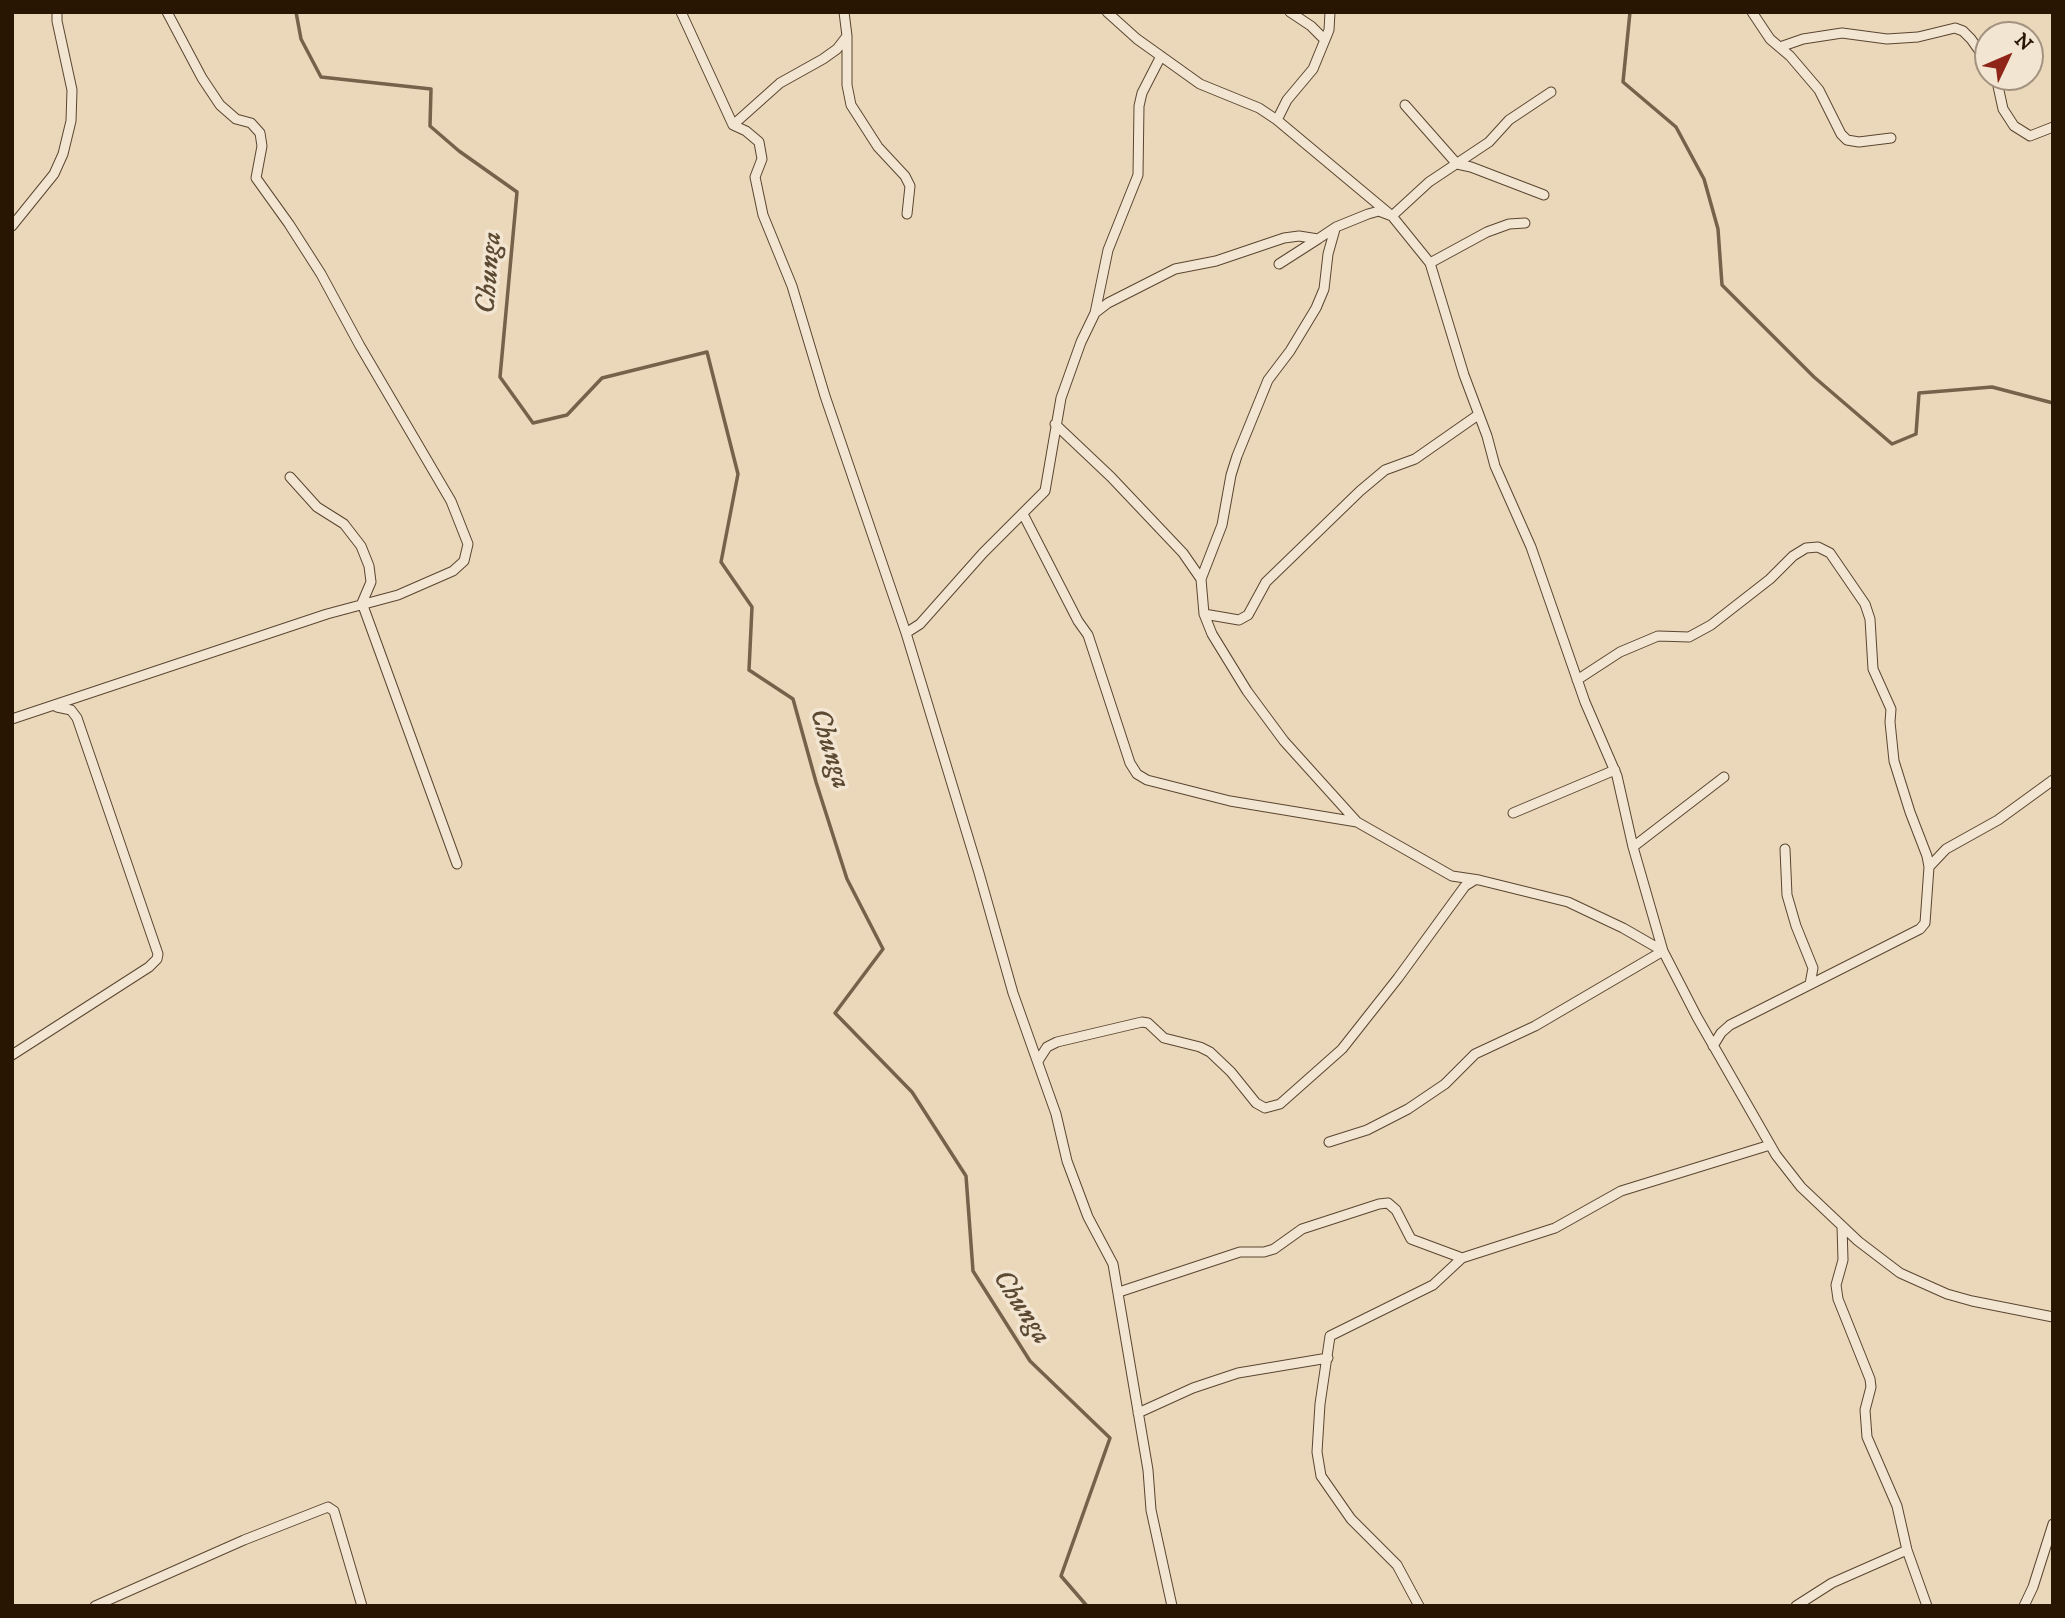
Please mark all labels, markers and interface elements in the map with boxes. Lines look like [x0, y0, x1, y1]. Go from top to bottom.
north arrow [1974, 21, 2044, 91]
text: N [2009, 29, 2037, 56]
water label: Chunga [471, 230, 511, 316]
water label: Chunga [800, 705, 856, 793]
water label: Chunga [983, 1264, 1057, 1352]

